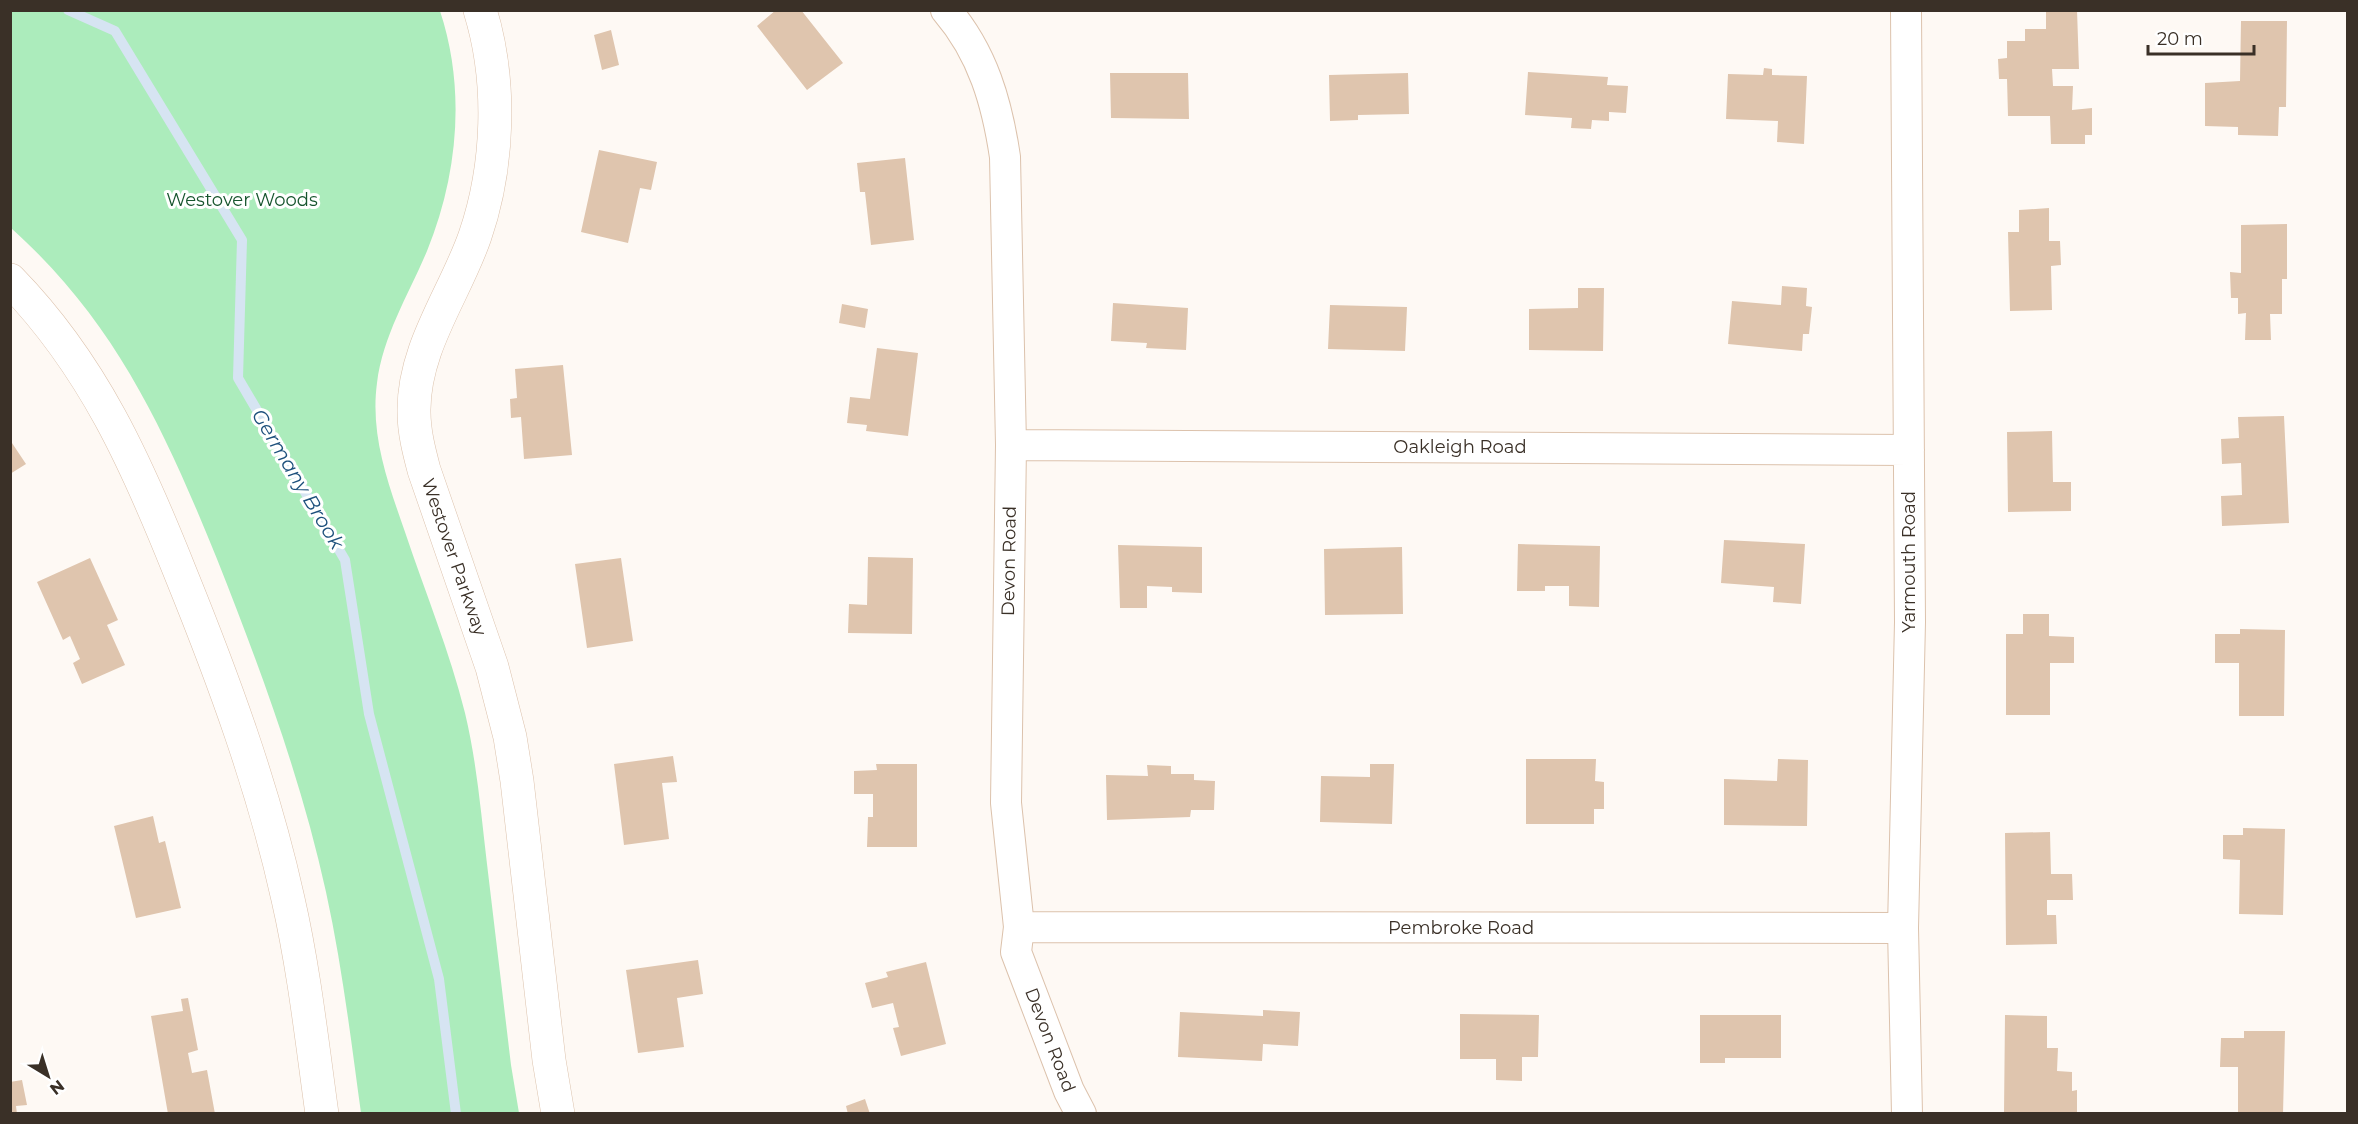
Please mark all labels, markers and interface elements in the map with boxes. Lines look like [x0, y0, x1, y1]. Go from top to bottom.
scale bar [2148, 18, 2254, 56]
text: 20 m [2157, 28, 2203, 50]
park label: Westover Woods [166, 189, 318, 211]
water label: Germany Brook [247, 405, 350, 554]
street label: Oakleigh Road [1393, 436, 1527, 458]
street label: Westover Parkway [417, 475, 491, 639]
street label: Yarmouth Road [1898, 491, 1920, 633]
street label: Devon Road [997, 506, 1021, 616]
street label: Pembroke Road [1388, 917, 1534, 939]
street label: Devon Road [1020, 985, 1080, 1095]
north arrow [18, 1046, 78, 1106]
text: N [46, 1076, 68, 1099]

